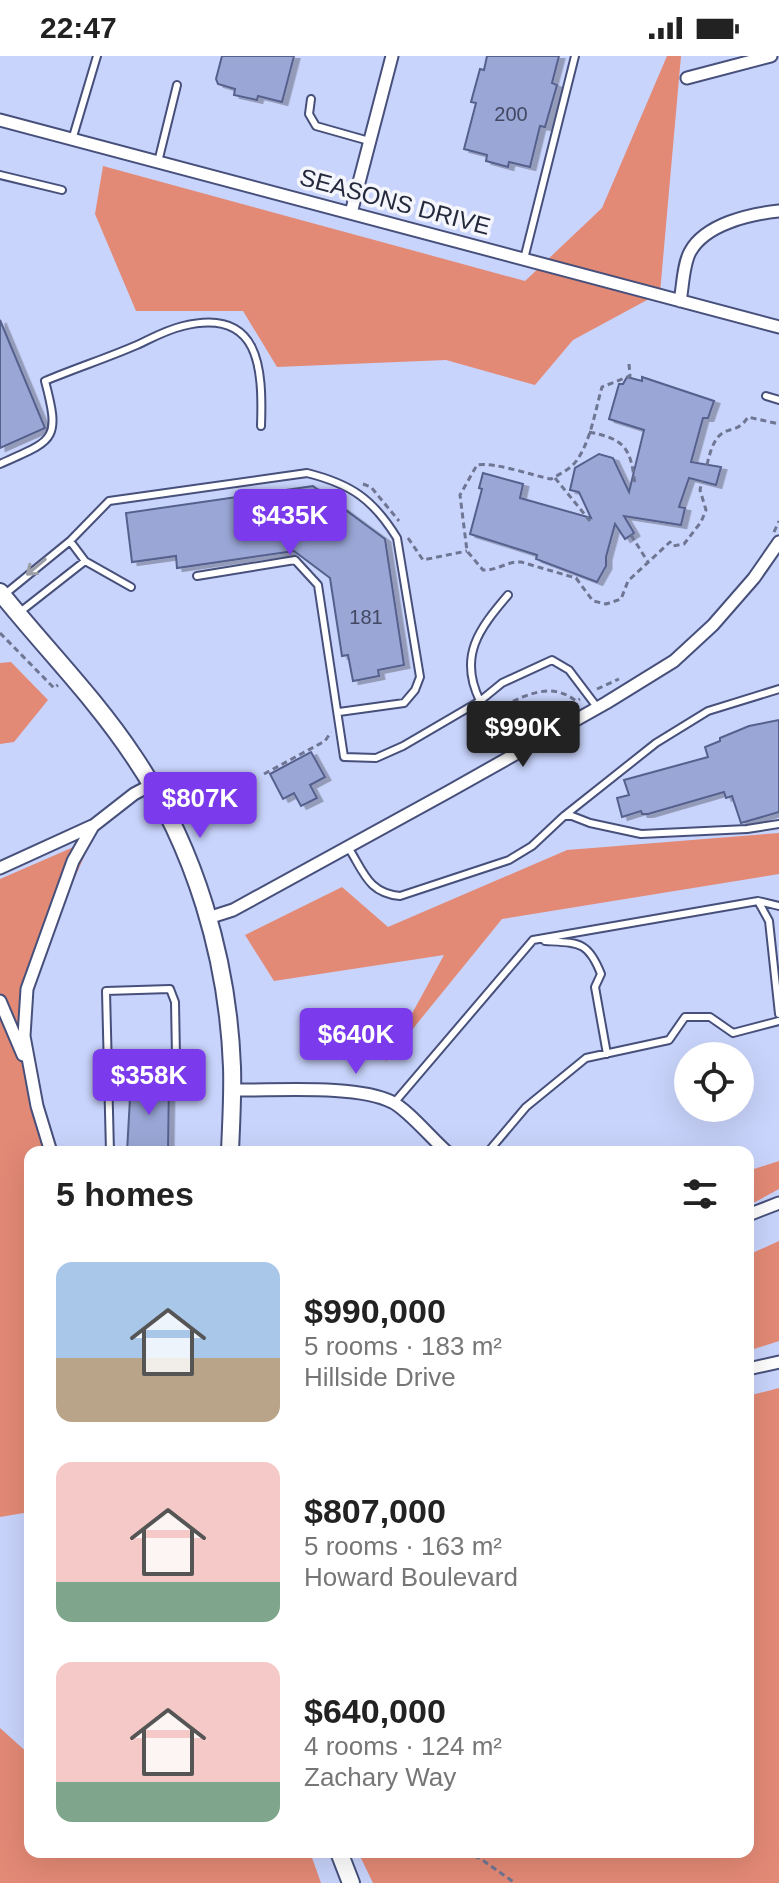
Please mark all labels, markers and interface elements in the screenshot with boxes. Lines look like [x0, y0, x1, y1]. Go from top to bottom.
text: 22:47 [40, 11, 117, 44]
house number: 200 [494, 103, 528, 125]
street label: SEASONS DRIVE [297, 163, 493, 240]
pin: $435K [234, 489, 346, 557]
text: $435K [252, 500, 328, 530]
one-way arrow [26, 558, 47, 576]
house number: 181 [349, 606, 383, 628]
pin: $990K [467, 701, 579, 769]
text: $990K [485, 712, 561, 742]
pin: $807K [144, 772, 256, 840]
text: $807K [162, 783, 238, 813]
pin: $640K [300, 1008, 412, 1076]
text: $640K [318, 1019, 394, 1049]
map controls [674, 1042, 754, 1122]
button: locate [674, 1042, 754, 1122]
pin: $358K [93, 1049, 205, 1117]
text: $358K [111, 1060, 187, 1090]
icon: filters [678, 1172, 722, 1216]
text: 5 homes [56, 1175, 194, 1213]
text: $990,000 [304, 1292, 446, 1330]
icon: home [120, 1294, 216, 1390]
text: 5 rooms · 183 m² [304, 1331, 502, 1361]
text: Hillside Drive [304, 1362, 456, 1392]
text: $807,000 [304, 1492, 446, 1530]
icon: home [120, 1494, 216, 1590]
text: 5 rooms · 163 m² [304, 1531, 502, 1561]
text: Howard Boulevard [304, 1562, 518, 1592]
text: $640,000 [304, 1692, 446, 1730]
icon: home [120, 1694, 216, 1790]
text: 4 rooms · 124 m² [304, 1731, 502, 1761]
text: Zachary Way [304, 1762, 456, 1792]

